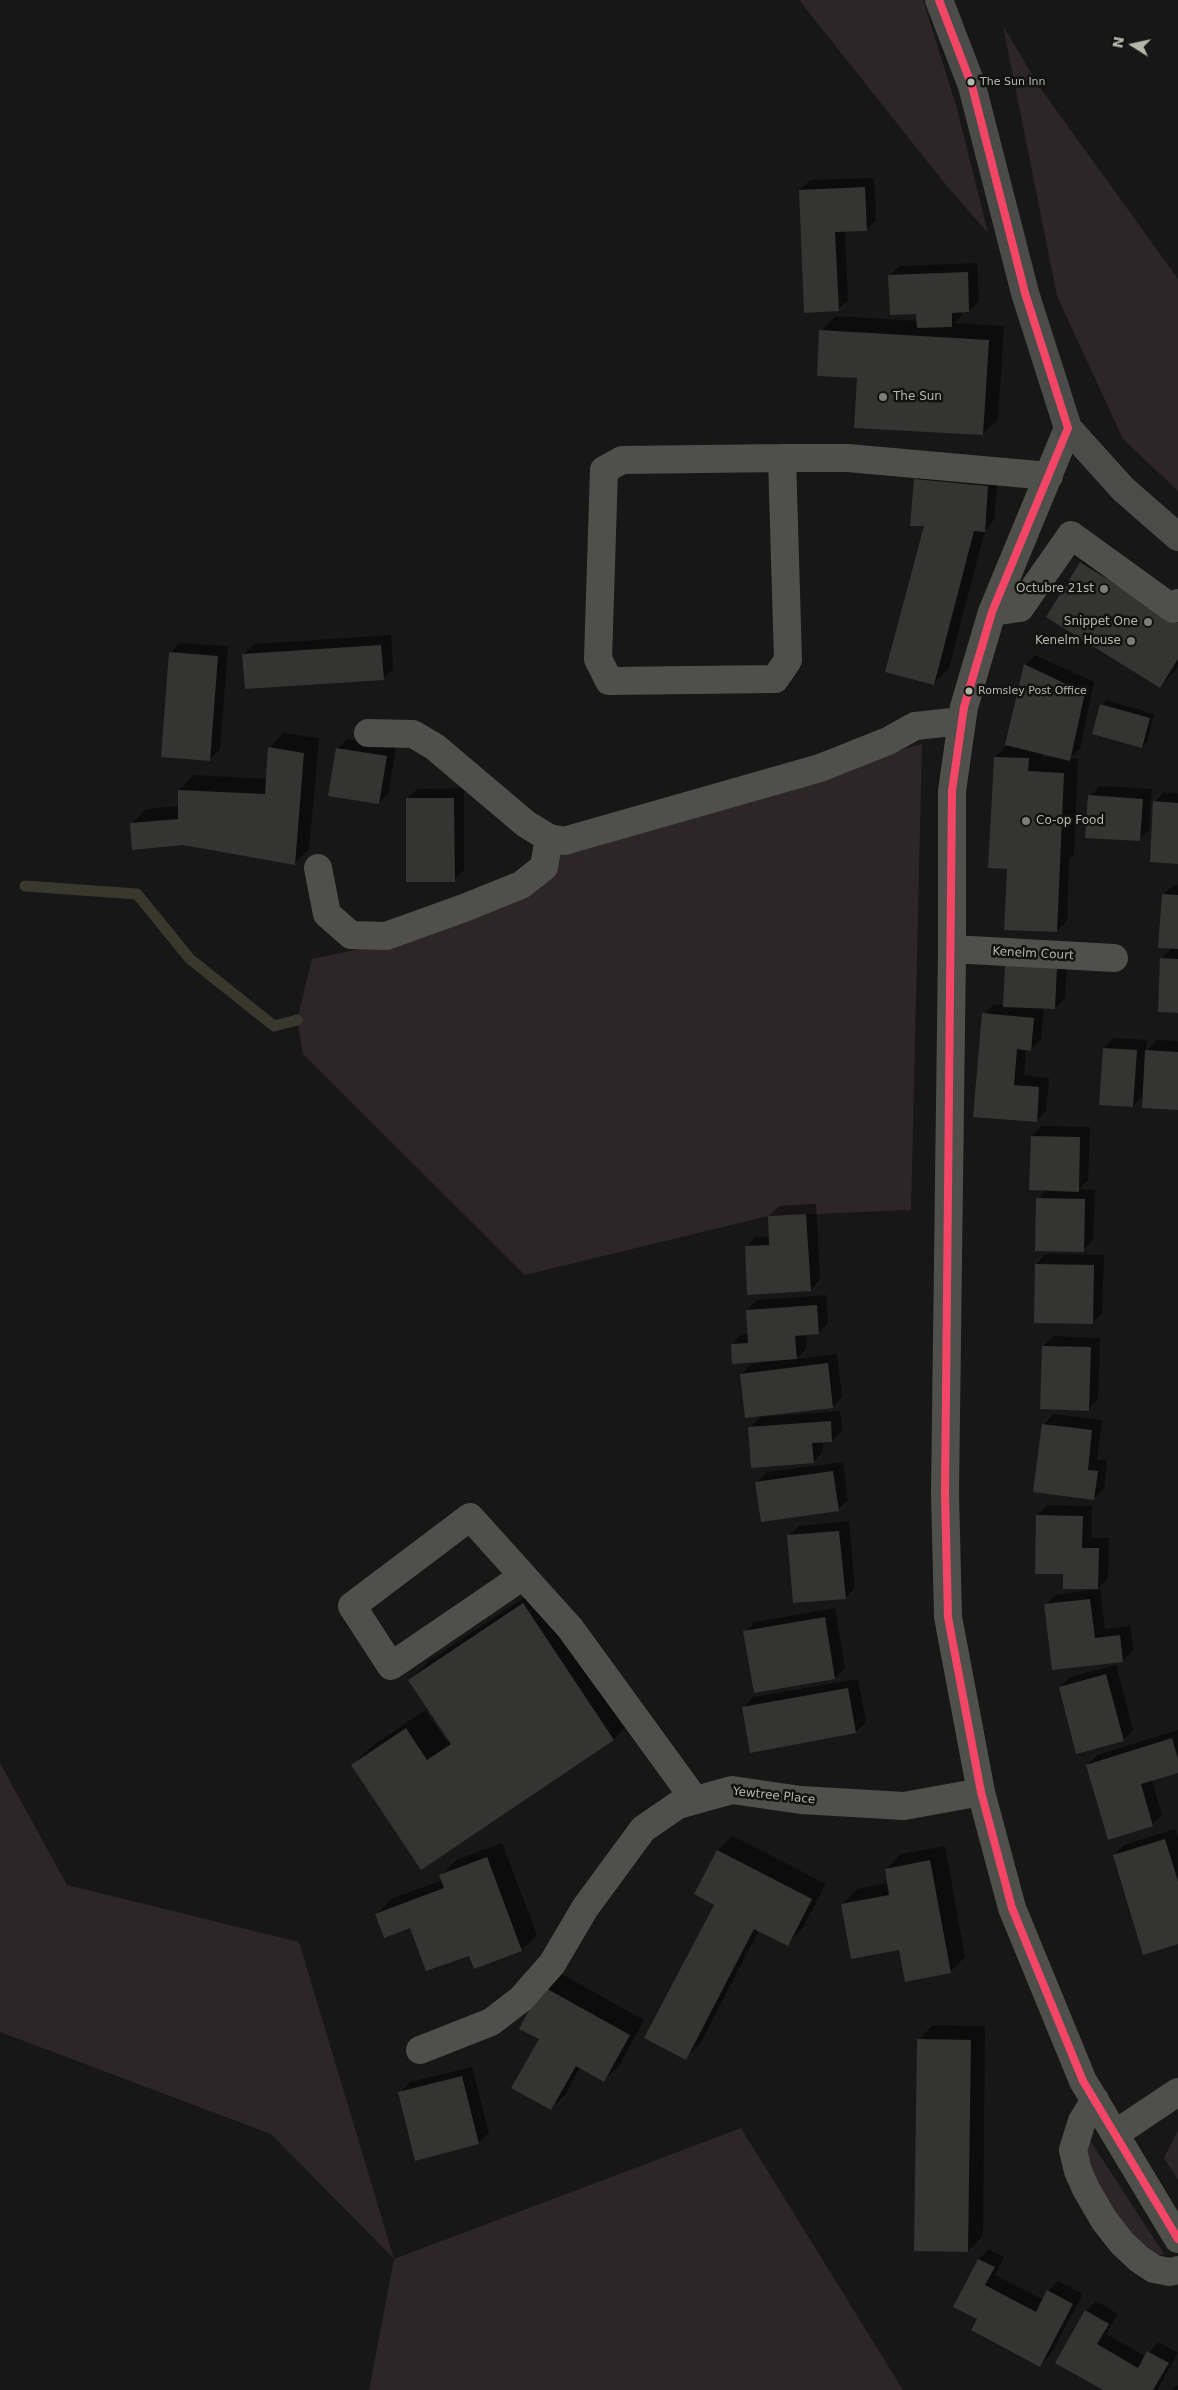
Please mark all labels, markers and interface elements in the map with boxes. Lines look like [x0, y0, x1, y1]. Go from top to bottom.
north arrow [1108, 20, 1158, 70]
text: N [1109, 35, 1127, 50]
place label: The Sun Inn [980, 75, 1046, 89]
marker: The Sun Inn [966, 77, 976, 87]
place label: The Sun [893, 390, 942, 404]
marker: The Sun [877, 391, 889, 403]
place label: Octubre 21st [1016, 582, 1094, 596]
marker: Octubre 21st [1098, 583, 1110, 595]
place label: Snippet One [1064, 615, 1138, 629]
marker: Snippet One [1142, 616, 1154, 628]
place label: Kenelm House [1035, 634, 1121, 648]
marker: Kenelm House [1125, 635, 1137, 647]
place label: Romsley Post Office [978, 684, 1087, 698]
marker: Romsley Post Office [964, 686, 974, 696]
place label: Co-op Food [1036, 814, 1104, 828]
marker: Co-op Food [1020, 815, 1032, 827]
street label: Kenelm Court [992, 945, 1074, 963]
street label: Yewtree Place [732, 1785, 816, 1807]

